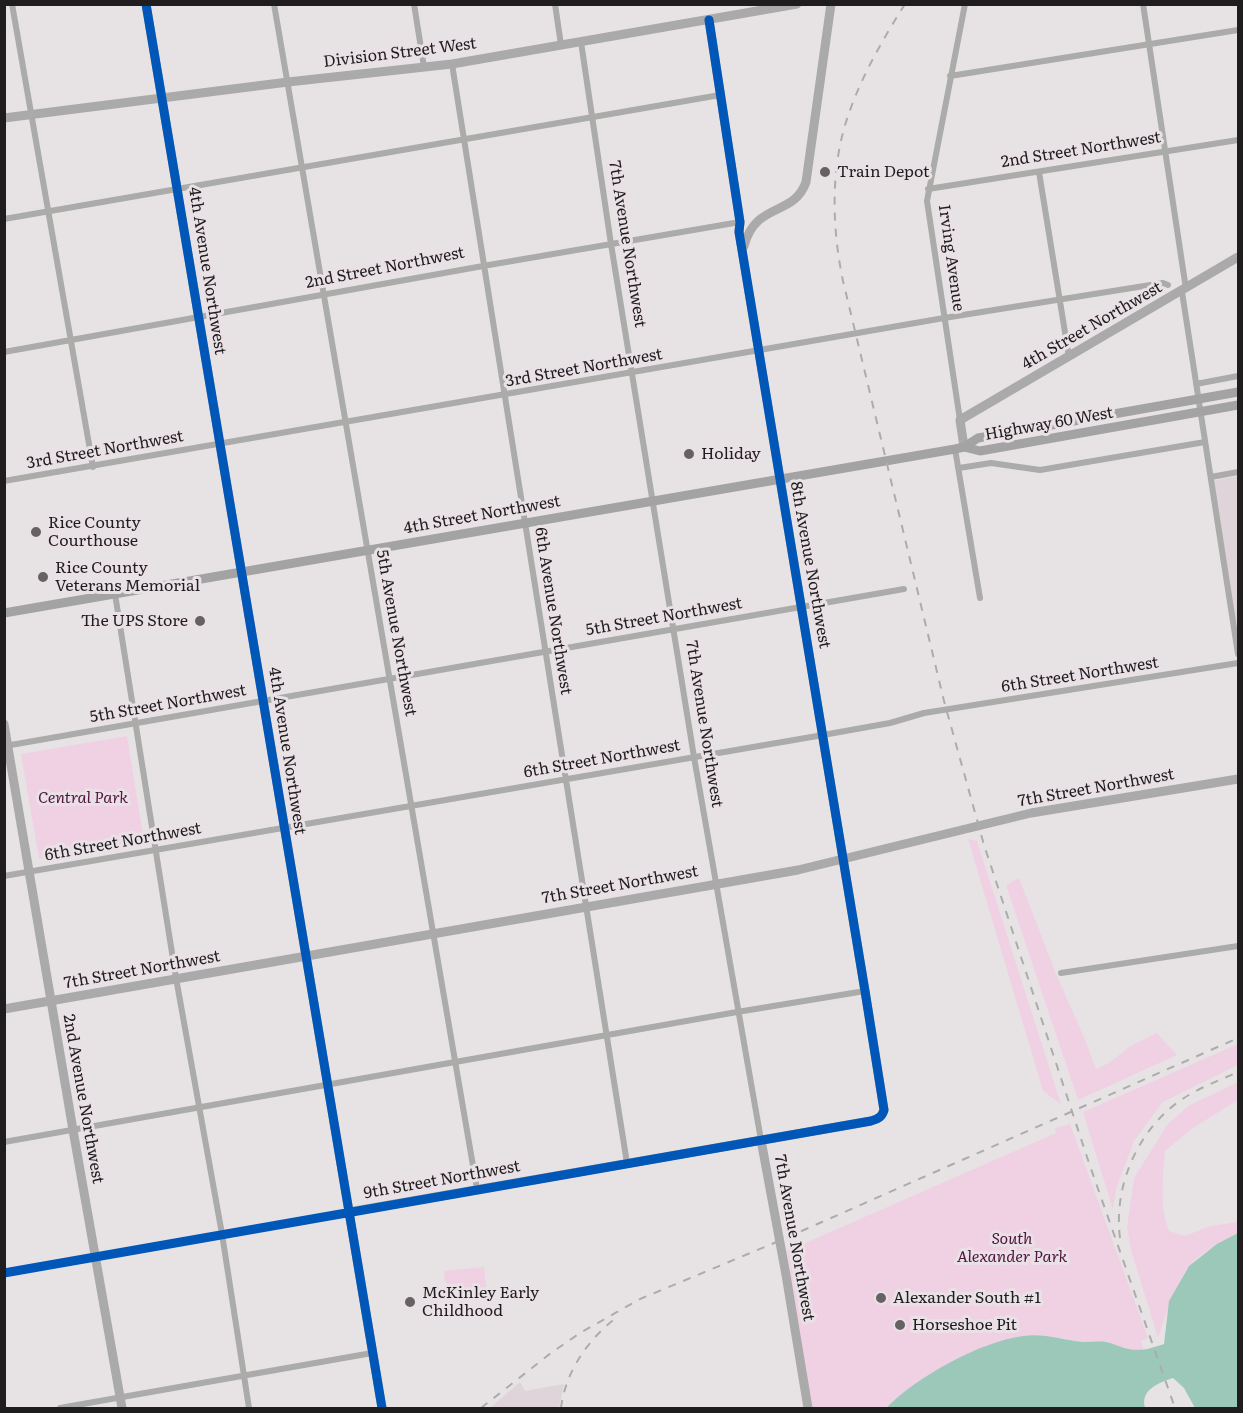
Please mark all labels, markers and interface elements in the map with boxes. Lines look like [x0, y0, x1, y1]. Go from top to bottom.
street label: Division Street West [322, 34, 478, 72]
street label: 2nd Street Northwest [1000, 128, 1162, 172]
street label: 7th Avenue Northwest [604, 159, 650, 329]
place label: Train Depot [837, 162, 930, 182]
marker: Train Depot [818, 165, 832, 179]
street label: 4th Avenue Northwest [184, 186, 230, 356]
street label: Irving Avenue [934, 203, 968, 313]
street label: 2nd Street Northwest [304, 243, 466, 293]
street label: 4th Street Northwest [1018, 278, 1166, 374]
street label: 3rd Street Northwest [504, 345, 664, 391]
street label: Highway 60 West [983, 403, 1115, 445]
street label: 3rd Street Northwest [25, 427, 185, 473]
place label: Holiday [701, 444, 761, 464]
marker: Holiday [682, 447, 696, 461]
street label: 8th Avenue Northwest [786, 480, 834, 650]
street label: 4th Street Northwest [402, 492, 562, 538]
place label: Rice County Courthouse [48, 513, 141, 551]
marker: Rice County Courthouse [29, 525, 43, 539]
street label: 6th Avenue Northwest [530, 526, 576, 696]
street label: 5th Avenue Northwest [372, 548, 420, 718]
place label: Rice County Veterans Memorial [55, 558, 200, 596]
marker: Rice County Veterans Memorial [36, 570, 50, 584]
street label: 5th Street Northwest [584, 594, 744, 640]
place label: The UPS Store [81, 611, 188, 631]
marker: The UPS Store [193, 614, 207, 628]
street label: 7th Avenue Northwest [681, 639, 727, 809]
street label: 6th Street Northwest [1000, 653, 1160, 697]
street label: 4th Avenue Northwest [264, 666, 310, 836]
street label: 5th Street Northwest [88, 681, 248, 727]
street label: 6th Street Northwest [522, 736, 682, 782]
street label: 7th Street Northwest [1016, 765, 1176, 811]
park label: Central Park [38, 788, 128, 808]
street label: 6th Street Northwest [43, 819, 203, 865]
street label: 7th Street Northwest [540, 862, 700, 908]
street label: 7th Street Northwest [62, 947, 222, 993]
street label: 2nd Avenue Northwest [59, 1013, 107, 1185]
street label: 7th Avenue Northwest [770, 1153, 818, 1323]
street label: 9th Street Northwest [362, 1157, 522, 1203]
park label: South Alexander Park [957, 1229, 1067, 1267]
place label: McKinley Early Childhood [422, 1283, 539, 1321]
place label: Alexander South #1 [893, 1288, 1041, 1308]
marker: Alexander South #1 [874, 1291, 888, 1305]
marker: McKinley Early Childhood [403, 1295, 417, 1309]
place label: Horseshoe Pit [912, 1315, 1017, 1335]
marker: Horseshoe Pit [893, 1318, 907, 1332]

